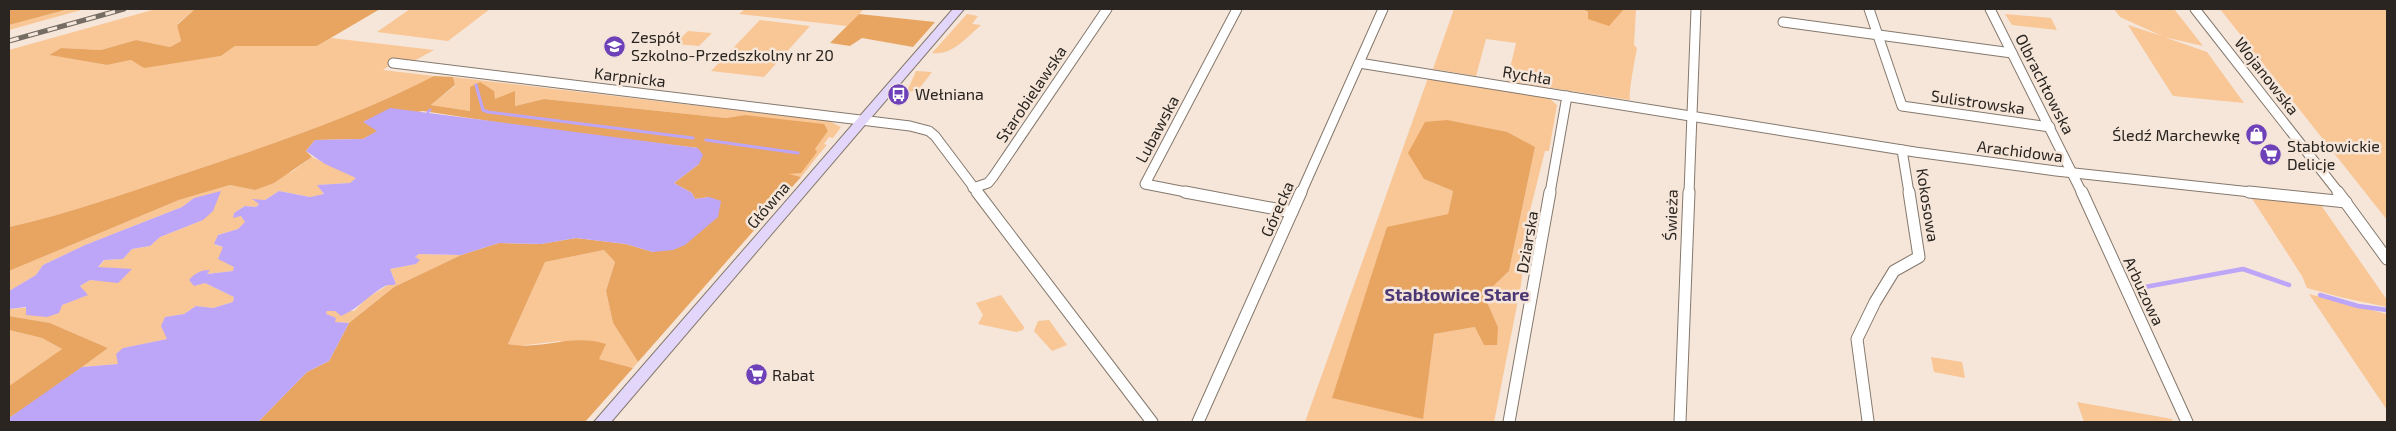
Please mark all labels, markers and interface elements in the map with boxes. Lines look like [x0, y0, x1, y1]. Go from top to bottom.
place label: Zespół Szkolno-Przedszkolny nr 20 [631, 27, 834, 64]
street label: Olbrachtowska [2012, 30, 2079, 137]
street label: Wojanowska [2230, 33, 2304, 119]
school or university icon: Zespół Szkolno-Przedszkolny nr 20 [603, 34, 627, 58]
street label: Starobielawska [991, 42, 1070, 146]
street label: Rychła [1501, 61, 1553, 88]
street label: Karpnicka [593, 63, 667, 90]
bus stop icon: Wełniana [887, 82, 911, 106]
place label: Wełniana [915, 84, 984, 103]
street label: Sulistrowska [1930, 86, 2026, 117]
street label: Lubawska [1131, 92, 1182, 166]
shop icon: Śledź Marchewkę [2244, 123, 2268, 147]
place label: Śledź Marchewkę [2112, 125, 2240, 144]
street label: Arachidowa [1976, 136, 2064, 165]
place label: Stabłowickie Delicje [2287, 136, 2380, 174]
supermarket icon: Stabłowickie Delicje [2259, 143, 2283, 167]
street label: Kokosowa [1913, 167, 1944, 243]
street label: Główna [742, 177, 793, 232]
street label: Górecka [1256, 178, 1297, 239]
street label: Świeża [1660, 189, 1681, 241]
street label: Dziarska [1512, 209, 1541, 275]
street label: Arbuzowa [2120, 253, 2169, 328]
district label: Stabłowice Stare [1385, 283, 1530, 305]
supermarket icon: Rabat [744, 363, 768, 387]
place label: Rabat [772, 365, 815, 384]

